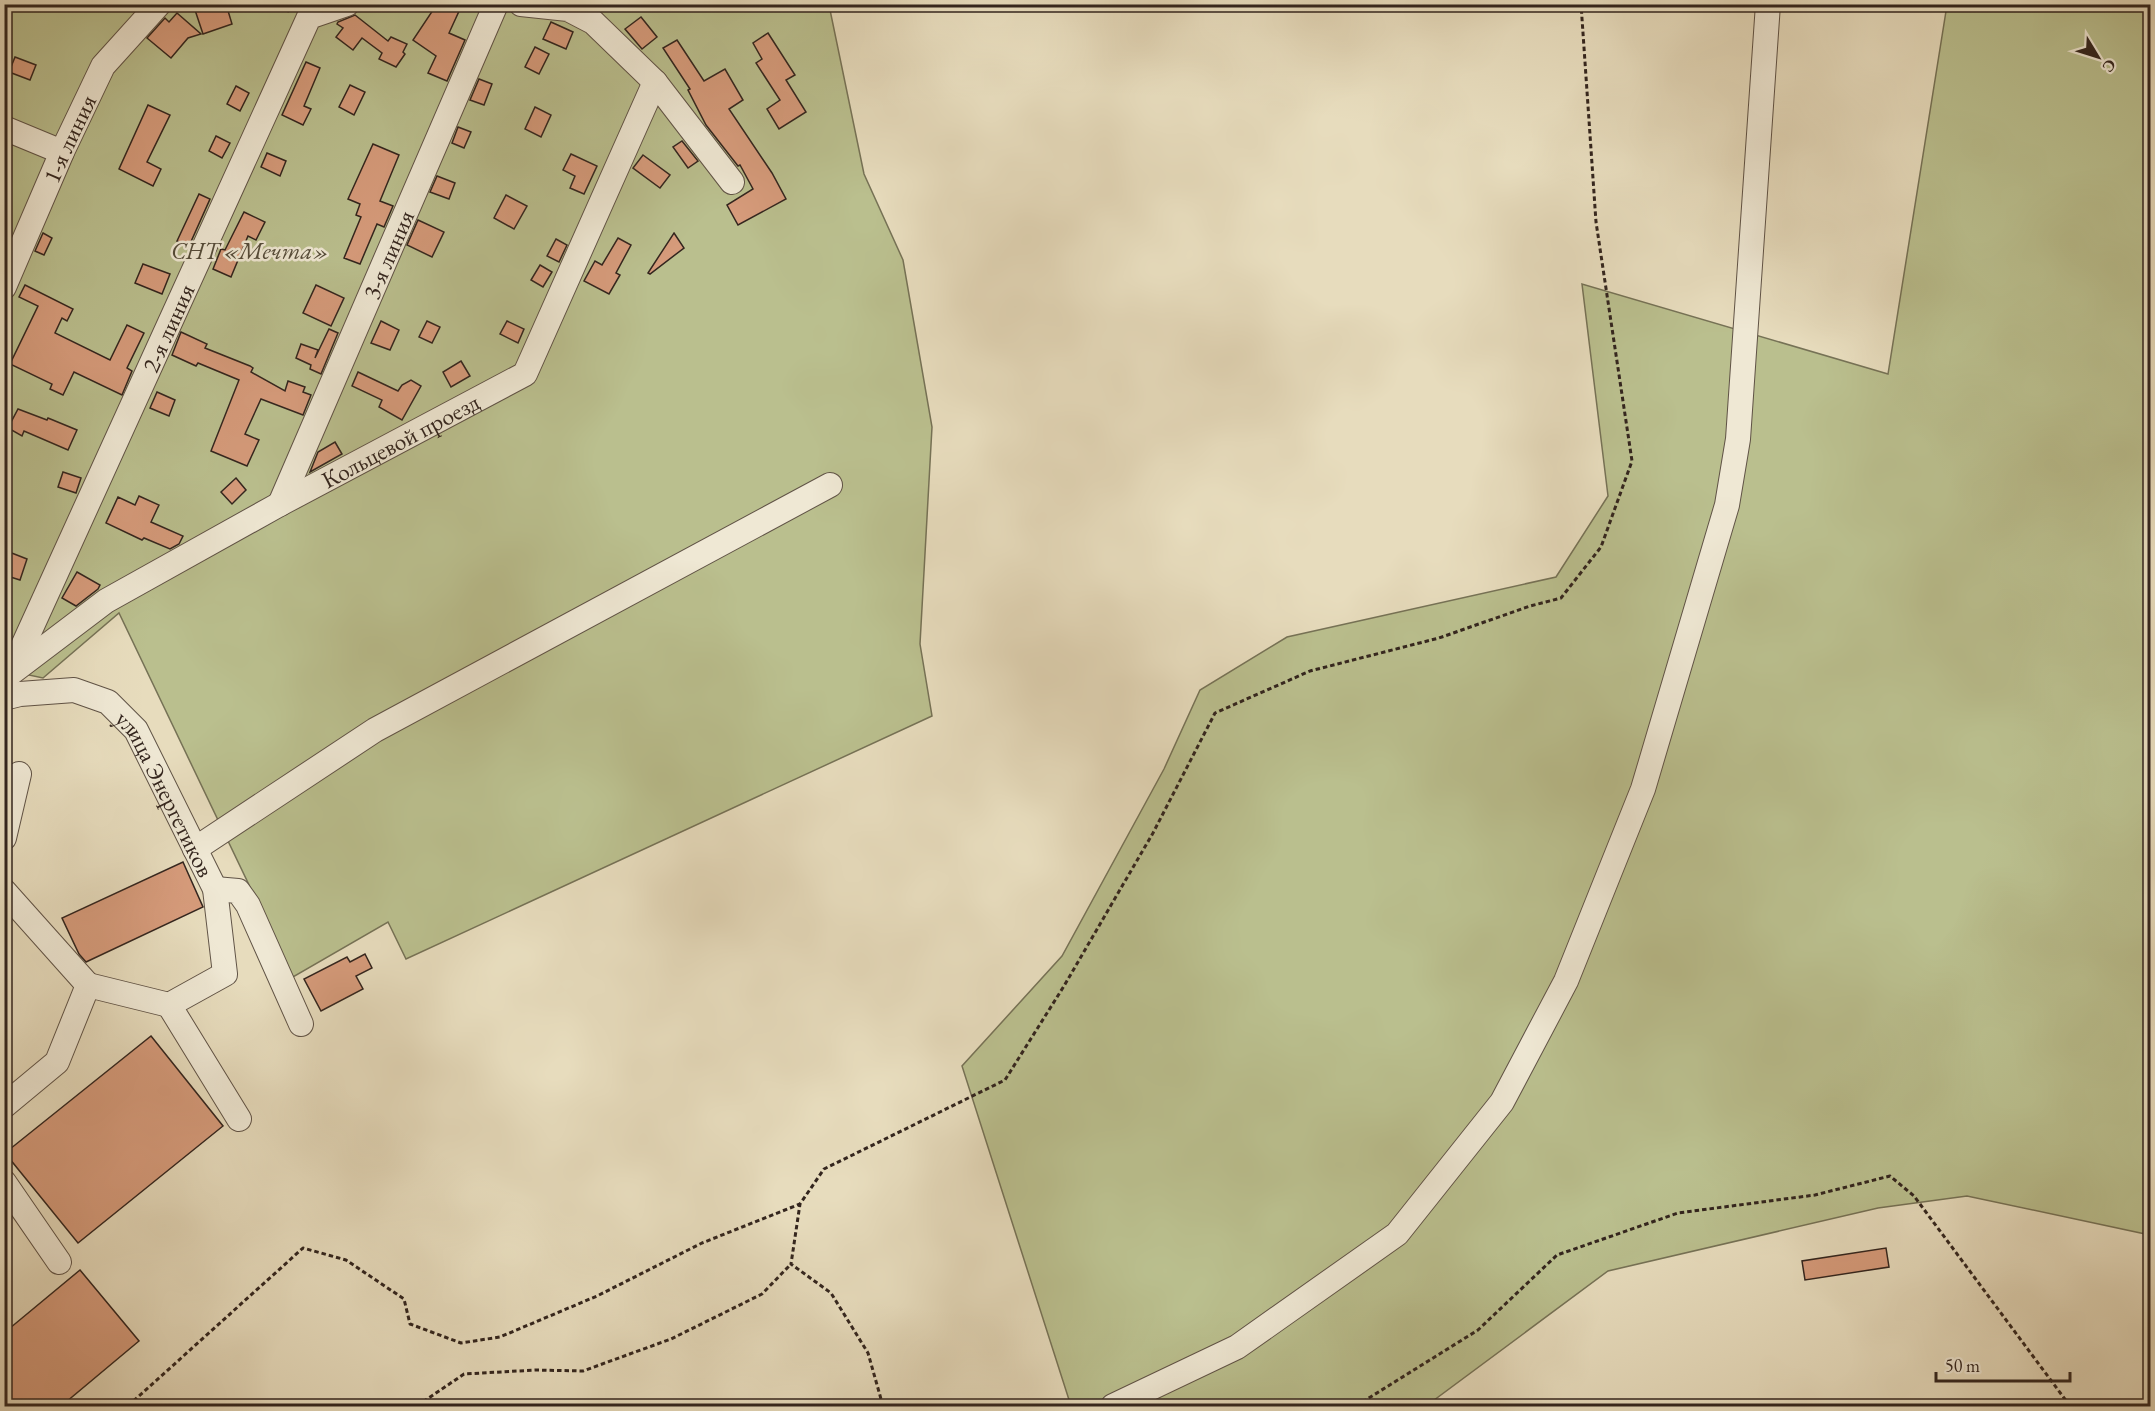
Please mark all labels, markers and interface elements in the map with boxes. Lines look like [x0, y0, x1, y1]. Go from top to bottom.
north arrow [2068, 27, 2128, 87]
text: С [2098, 55, 2121, 77]
street label: 1-я линия [35, 89, 103, 187]
street label: 3-я линия [355, 205, 421, 304]
park label: СНТ «Мечта» [171, 235, 329, 266]
street label: 2-я линия [134, 278, 201, 377]
street label: Кольцевой проезд [316, 386, 484, 495]
street label: улица Энергетиков [109, 703, 222, 882]
scale bar [1936, 1345, 2070, 1383]
text: 50 m [1945, 1354, 1980, 1377]

